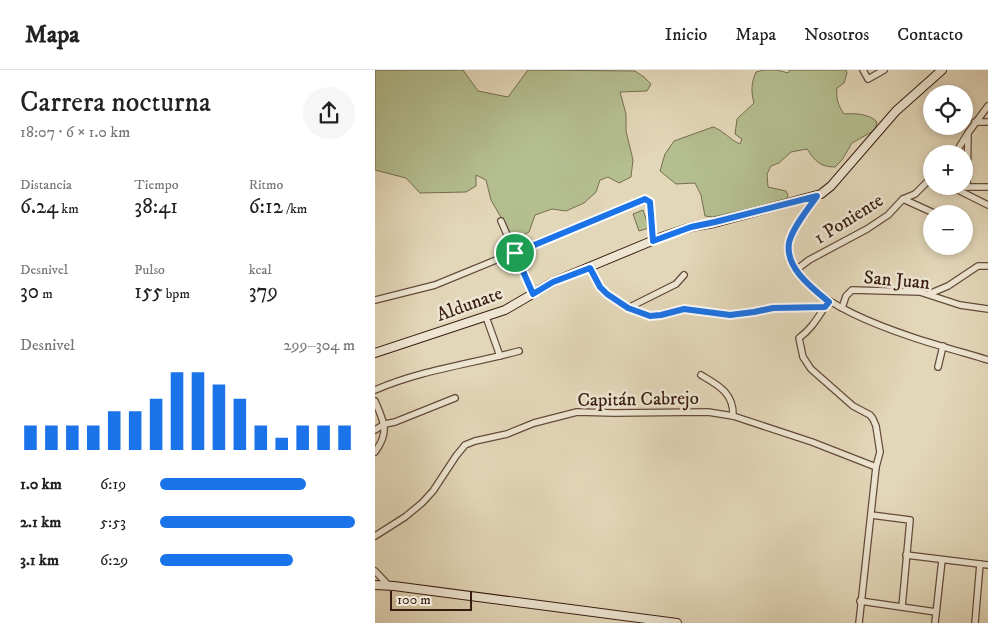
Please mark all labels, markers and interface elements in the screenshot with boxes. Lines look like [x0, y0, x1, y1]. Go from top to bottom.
text: Mapa [25, 20, 79, 50]
text: Inicio [665, 24, 707, 46]
text: Mapa [735, 24, 776, 46]
text: Nosotros [804, 24, 869, 46]
text: Contacto [897, 24, 963, 46]
text: Carrera nocturna [20, 85, 211, 120]
map controls [923, 85, 973, 255]
button: locate [923, 85, 973, 135]
button: share [303, 87, 355, 139]
text: 18:07 · 6 × 1.0 km [20, 122, 130, 142]
button: + [923, 145, 973, 195]
text: Distancia [20, 176, 72, 194]
text: Tiempo [134, 176, 179, 194]
text: Ritmo [249, 176, 283, 194]
street label: 1 Poniente [810, 189, 888, 250]
text: 6.24 [20, 194, 58, 220]
text: 38:41 [134, 194, 178, 220]
text: 6:12 [249, 194, 283, 220]
text: km [58, 200, 79, 218]
text: /km [283, 200, 307, 218]
button: − [923, 205, 973, 255]
pin [494, 232, 536, 274]
icon: arrive [501, 239, 529, 267]
text: Desnivel [20, 261, 68, 279]
text: Pulso [134, 261, 165, 279]
text: kcal [249, 261, 272, 279]
street label: San Juan [863, 266, 931, 295]
text: 30 [20, 279, 39, 305]
text: 155 [134, 279, 163, 305]
text: 379 [249, 279, 278, 305]
street label: Aldunate [433, 282, 506, 327]
text: m [39, 285, 53, 303]
text: bpm [163, 285, 190, 303]
text: Desnivel [20, 335, 75, 355]
text: 299–304 m [284, 335, 355, 355]
street label: Capitán Cabrejo [577, 387, 699, 412]
text: 1.0 km [20, 474, 62, 494]
text: 6:19 [100, 474, 126, 494]
text: 2.1 km [20, 512, 61, 532]
text: 5:53 [100, 512, 126, 532]
text: 3.1 km [20, 550, 59, 570]
text: 6:29 [100, 550, 128, 570]
scale bar [390, 588, 473, 611]
text: 100 m [397, 591, 431, 609]

